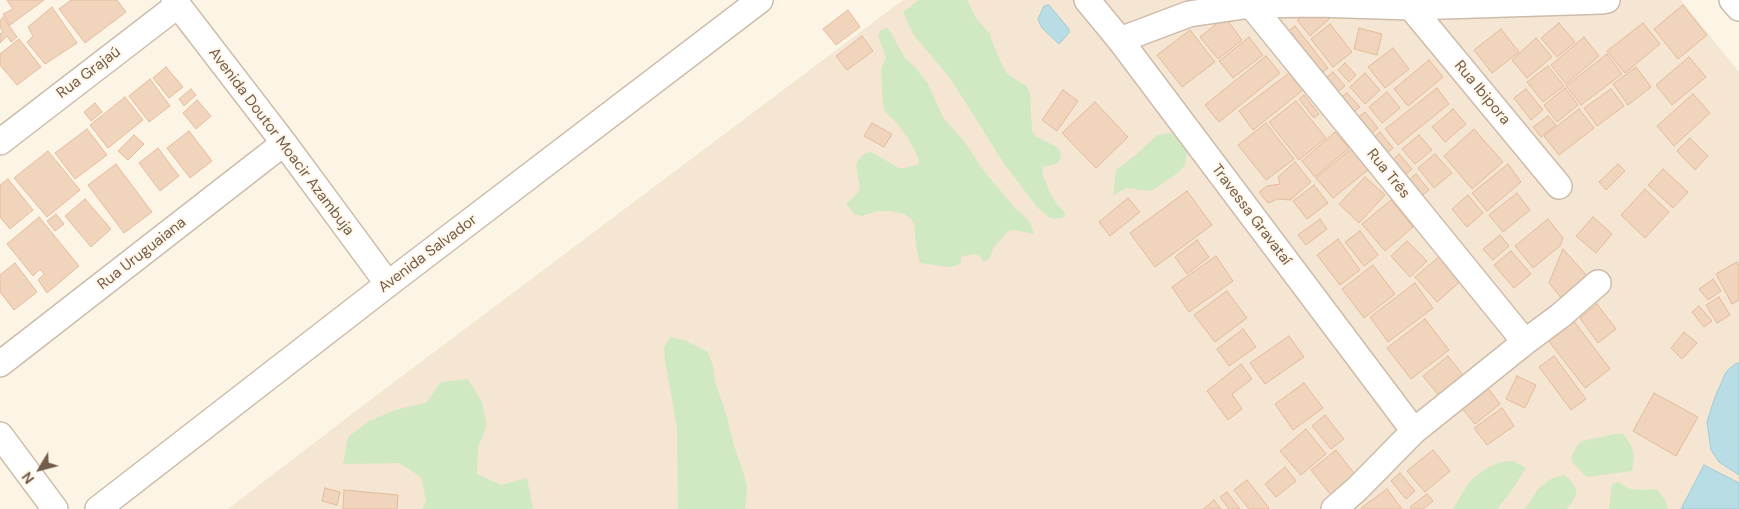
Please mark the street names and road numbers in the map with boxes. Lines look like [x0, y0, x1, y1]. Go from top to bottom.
street label: Rua Grajaú [54, 43, 124, 103]
street label: Avenida Doutor Moacir Azambuja [204, 45, 358, 239]
street label: Rua Ibipora [1450, 57, 1514, 129]
street label: Rua Três [1363, 146, 1413, 202]
street label: Travessa Gravataí [1207, 161, 1295, 269]
street label: Avenida Salvador [375, 211, 481, 297]
street label: Rua Uruguaiana [94, 214, 190, 294]

